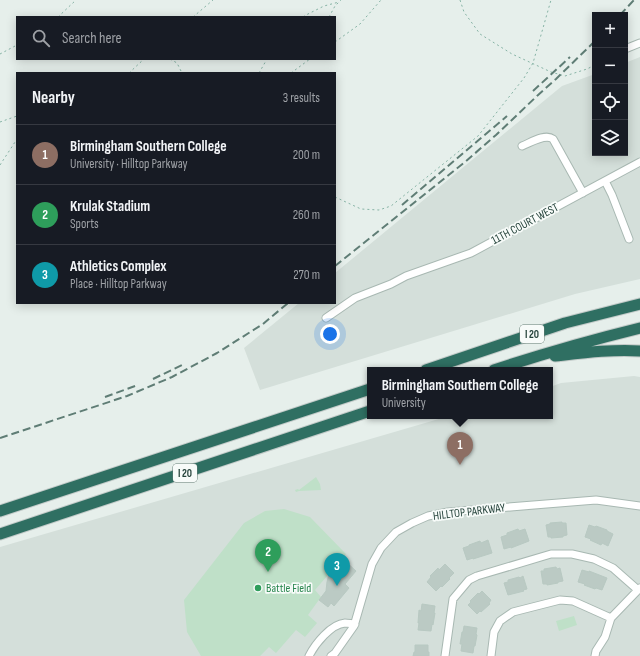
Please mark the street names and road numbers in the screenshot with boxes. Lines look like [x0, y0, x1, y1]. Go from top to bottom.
street label: 11TH COURT WEST [489, 200, 561, 248]
road number: I 20 [520, 325, 544, 343]
road number: I 20 [173, 464, 197, 482]
street label: HILLTOP PARKWAY [432, 500, 506, 524]

